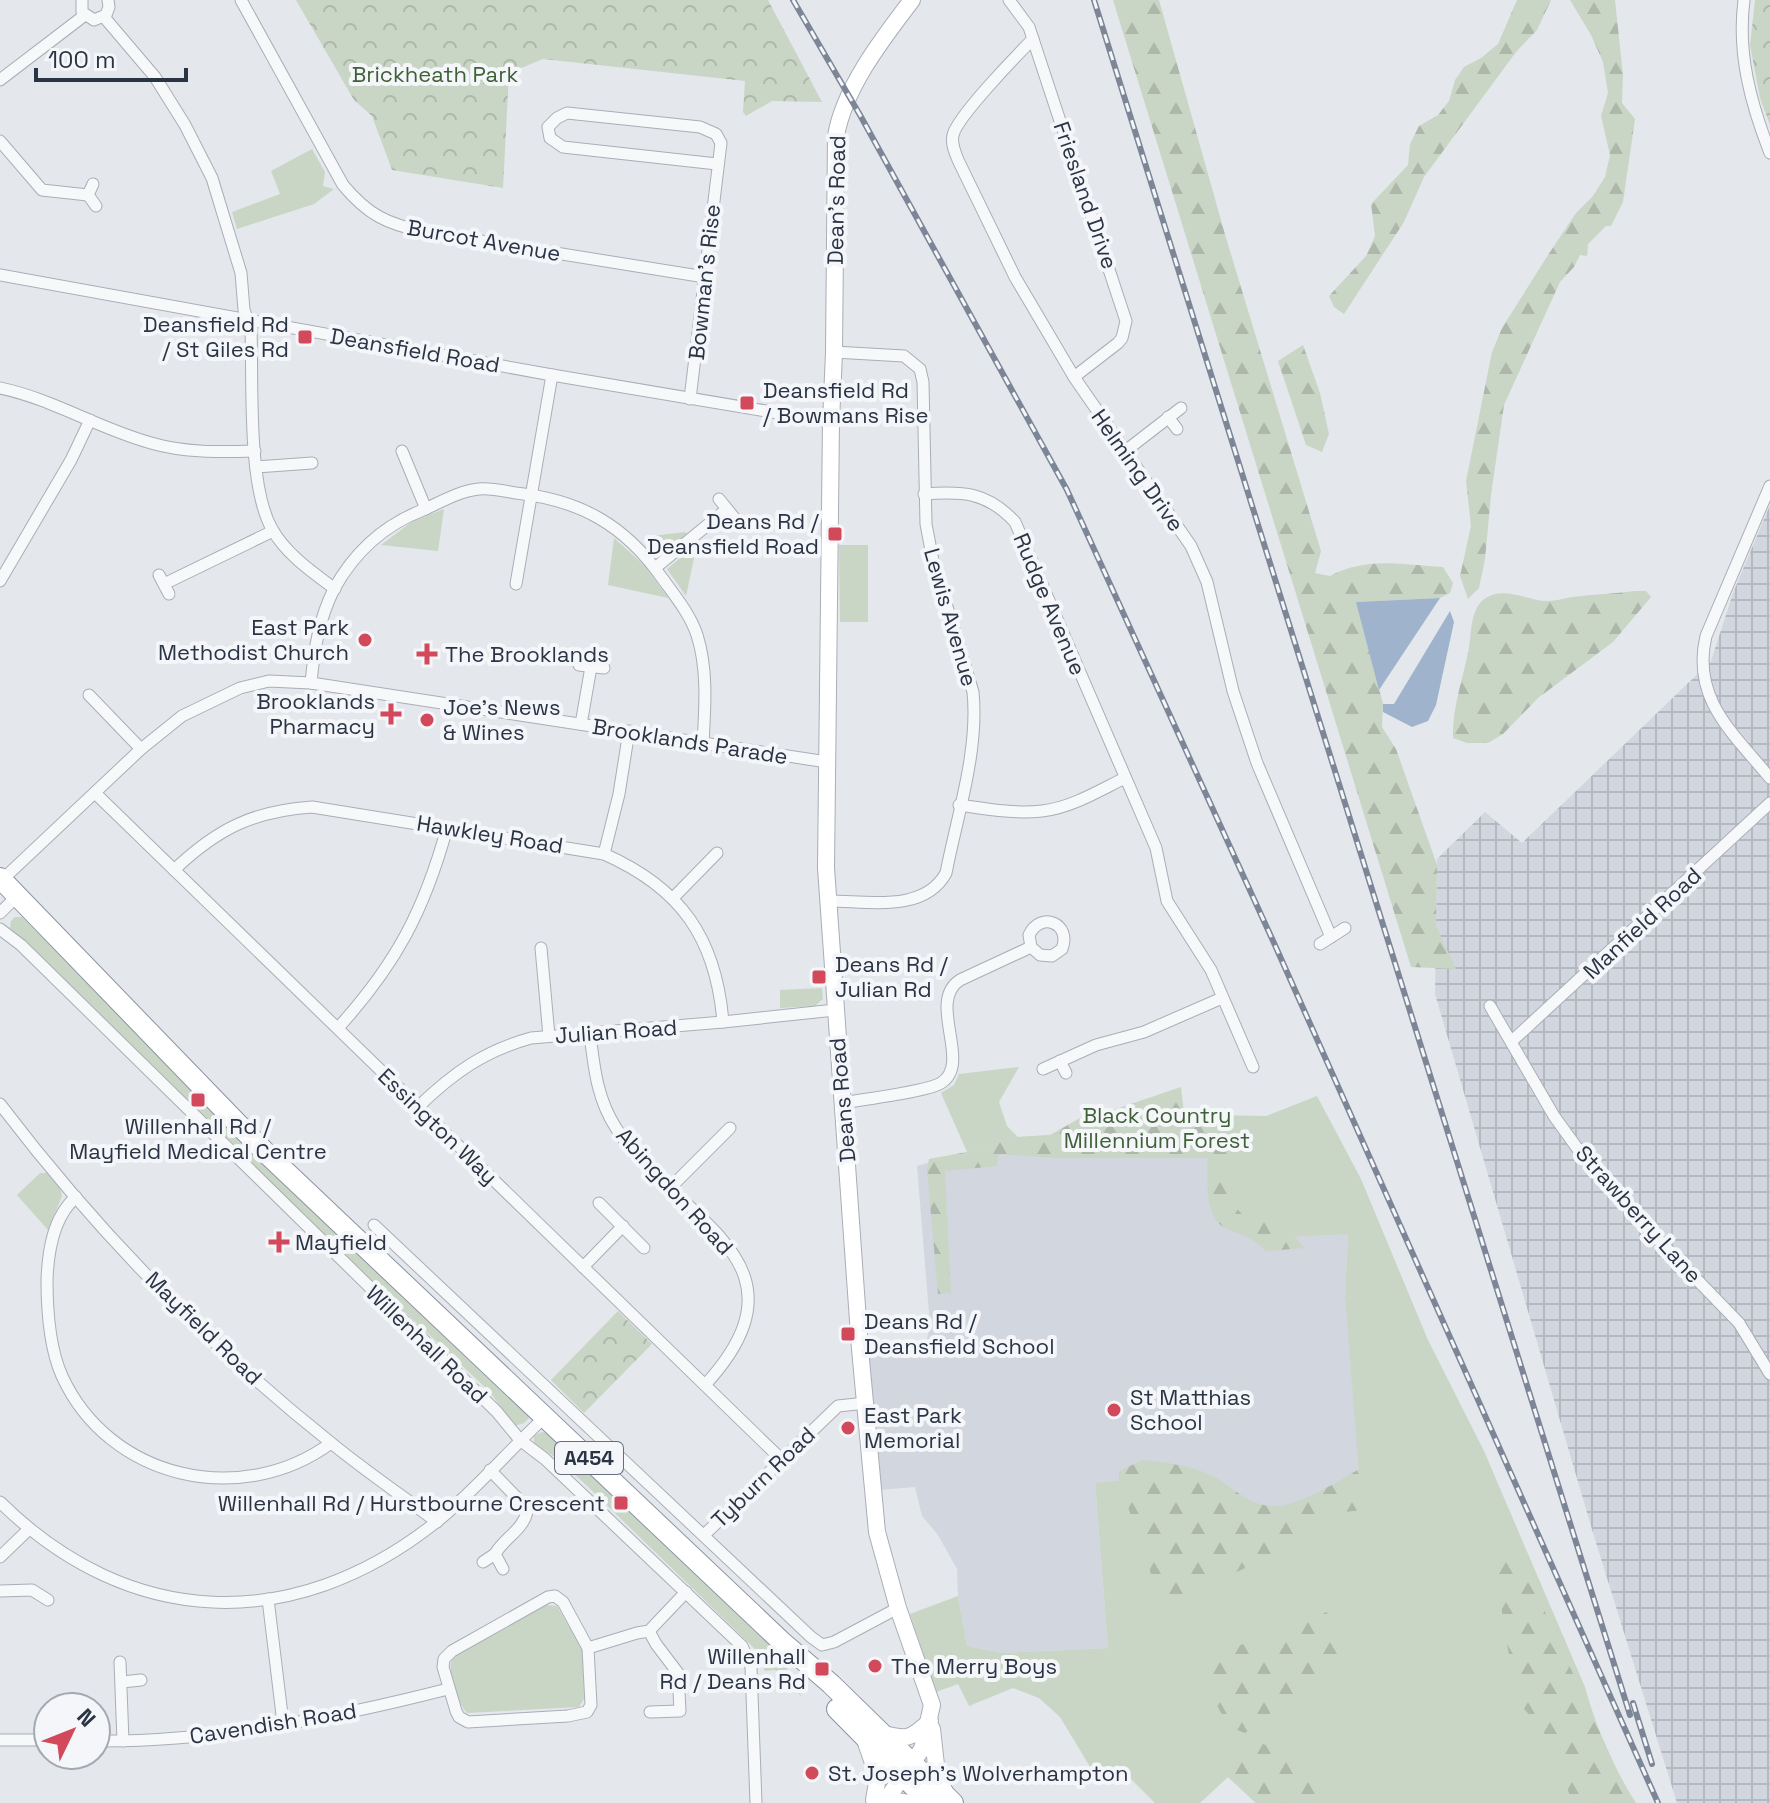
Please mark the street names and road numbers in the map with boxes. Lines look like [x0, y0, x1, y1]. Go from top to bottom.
street label: Friesland Drive [1048, 118, 1124, 272]
street label: Dean's Road [821, 135, 851, 265]
street label: Bowman's Rise [682, 203, 726, 361]
street label: Burcot Avenue [405, 213, 563, 267]
street label: Deansfield Road [328, 321, 502, 379]
street label: Helming Drive [1085, 403, 1191, 537]
street label: Rudge Avenue [1007, 529, 1093, 679]
street label: Lewis Avenue [918, 545, 984, 689]
street label: Brooklands Parade [590, 712, 790, 770]
street label: Hawkley Road [415, 809, 565, 859]
street label: Manfield Road [1577, 861, 1707, 985]
street label: Julian Road [554, 1013, 678, 1049]
street label: Deans Road [823, 1037, 861, 1163]
street label: Essington Way [372, 1062, 504, 1190]
street label: Abingdon Road [610, 1121, 740, 1261]
street label: Strawberry Lane [1570, 1139, 1708, 1289]
street label: Mayfield Road [140, 1265, 268, 1391]
street label: Willenhall Road [360, 1279, 494, 1409]
street label: Tyburn Road [705, 1420, 821, 1534]
road number: A454 [555, 1442, 623, 1474]
street label: Cavendish Road [188, 1696, 358, 1750]

